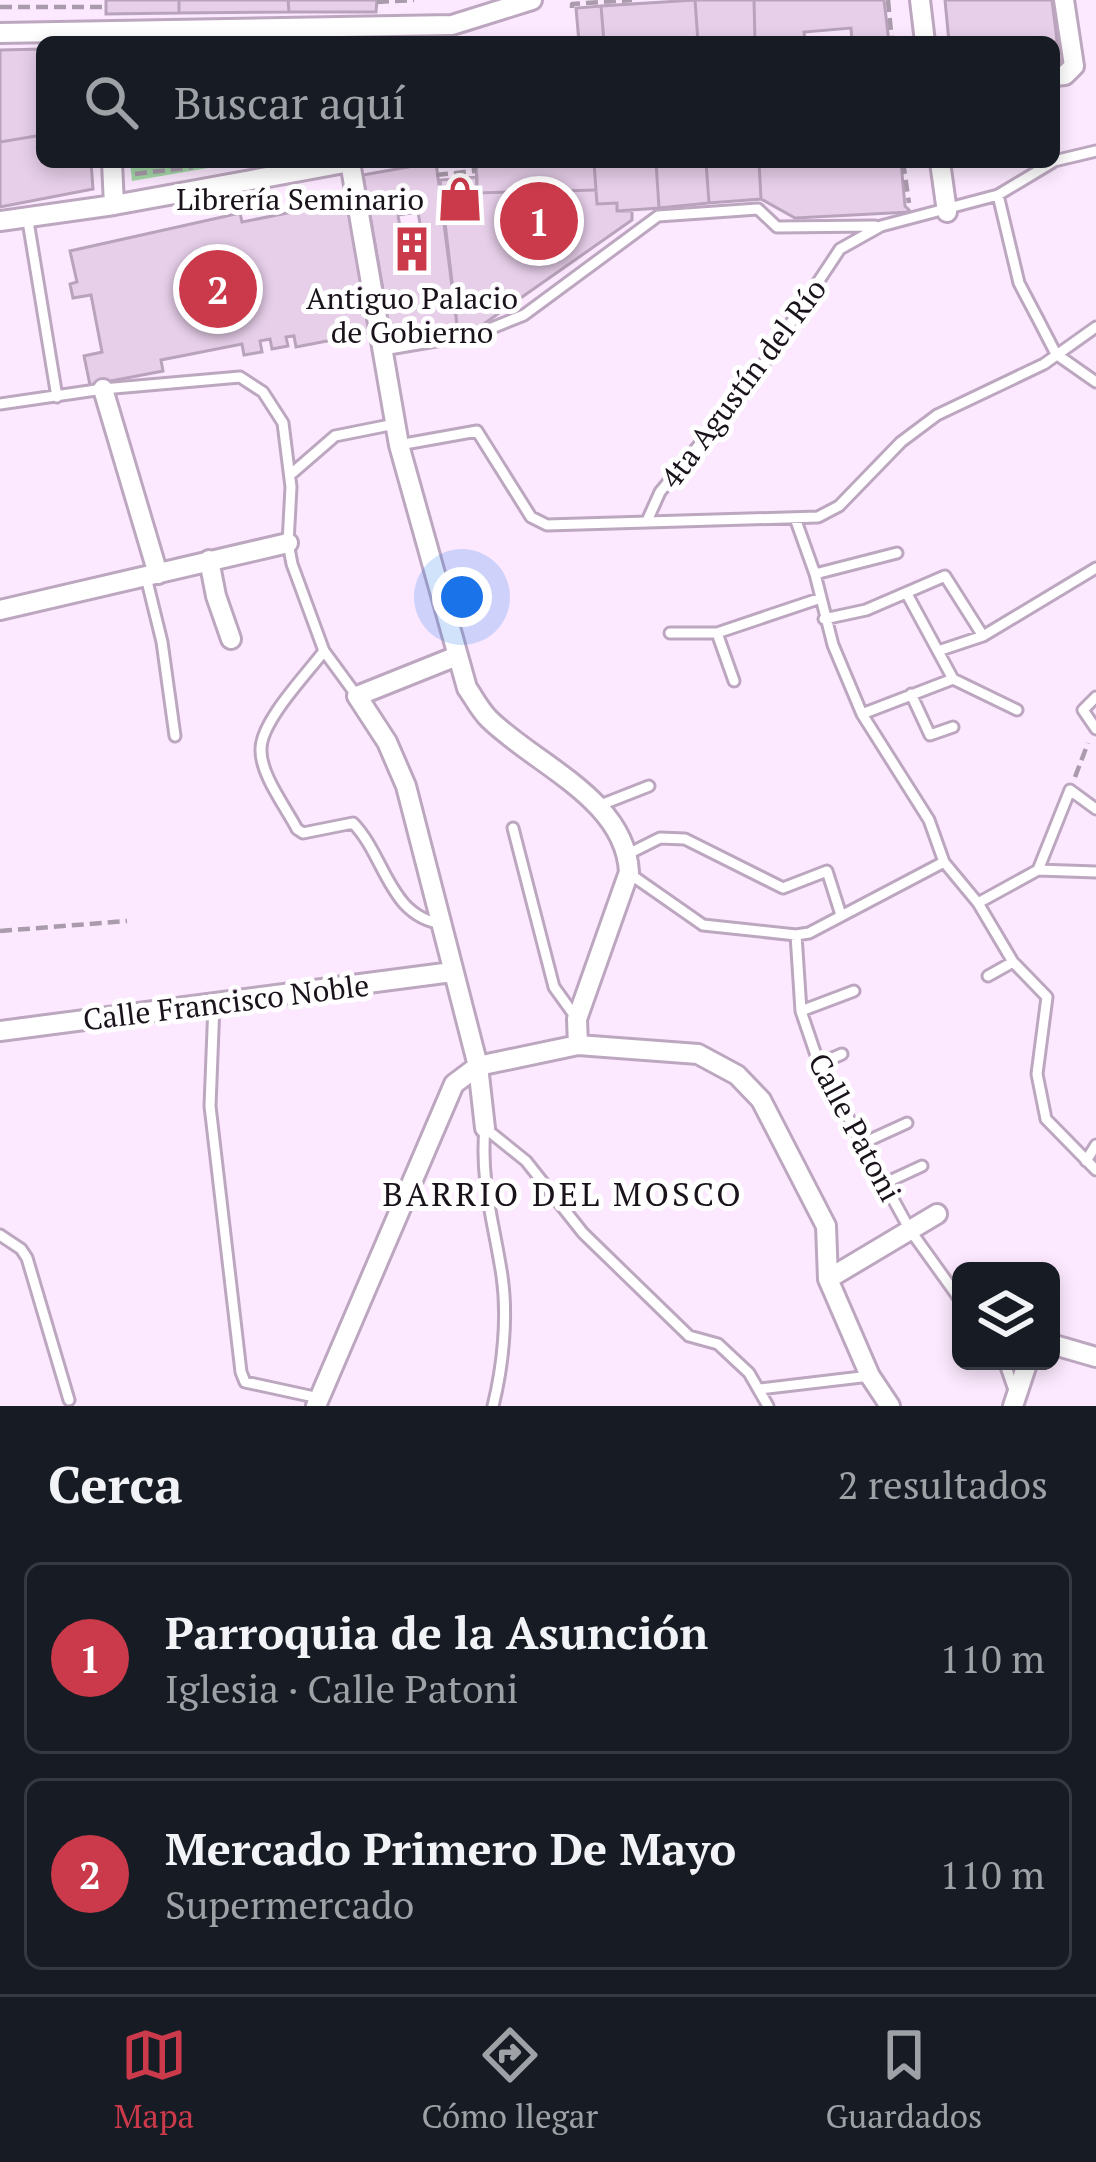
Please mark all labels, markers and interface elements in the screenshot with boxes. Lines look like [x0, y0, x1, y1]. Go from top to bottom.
search box [36, 36, 1060, 168]
icon: search [78, 69, 144, 135]
text: Buscar aquí [174, 72, 406, 132]
shop icon: Librería Seminario [435, 174, 485, 224]
pin: 1 [500, 176, 578, 266]
place label: Librería Seminario [176, 179, 424, 219]
building icon: Antiguo Palacio de Gobierno [387, 224, 437, 274]
pin: 2 [179, 244, 257, 334]
street label: 4ta Agustín del Río [651, 270, 835, 496]
place label: Antiguo Palacio de Gobierno [306, 278, 518, 352]
your location [432, 567, 492, 627]
street label: Calle Francisco Noble [81, 965, 371, 1039]
street label: Calle Patoni [799, 1046, 911, 1208]
district label: BARRIO DEL MOSCO [382, 1172, 744, 1215]
map controls [952, 1262, 1060, 1370]
button: layers [952, 1262, 1060, 1370]
text: Cerca [48, 1450, 183, 1518]
text: 2 resultados [838, 1458, 1048, 1510]
text: Parroquia de la Asunción [165, 1602, 708, 1662]
text: 1 [79, 1632, 101, 1684]
text: 110 m [940, 1632, 1045, 1684]
text: Iglesia · Calle Patoni [165, 1662, 518, 1714]
text: Mercado Primero De Mayo [165, 1818, 736, 1878]
text: 2 [79, 1848, 101, 1900]
text: 110 m [940, 1848, 1045, 1900]
text: Supermercado [165, 1878, 414, 1930]
tab: Mapa [114, 2022, 194, 2137]
tab: Cómo llegar [422, 2022, 598, 2137]
tab: Guardados [825, 2022, 982, 2137]

